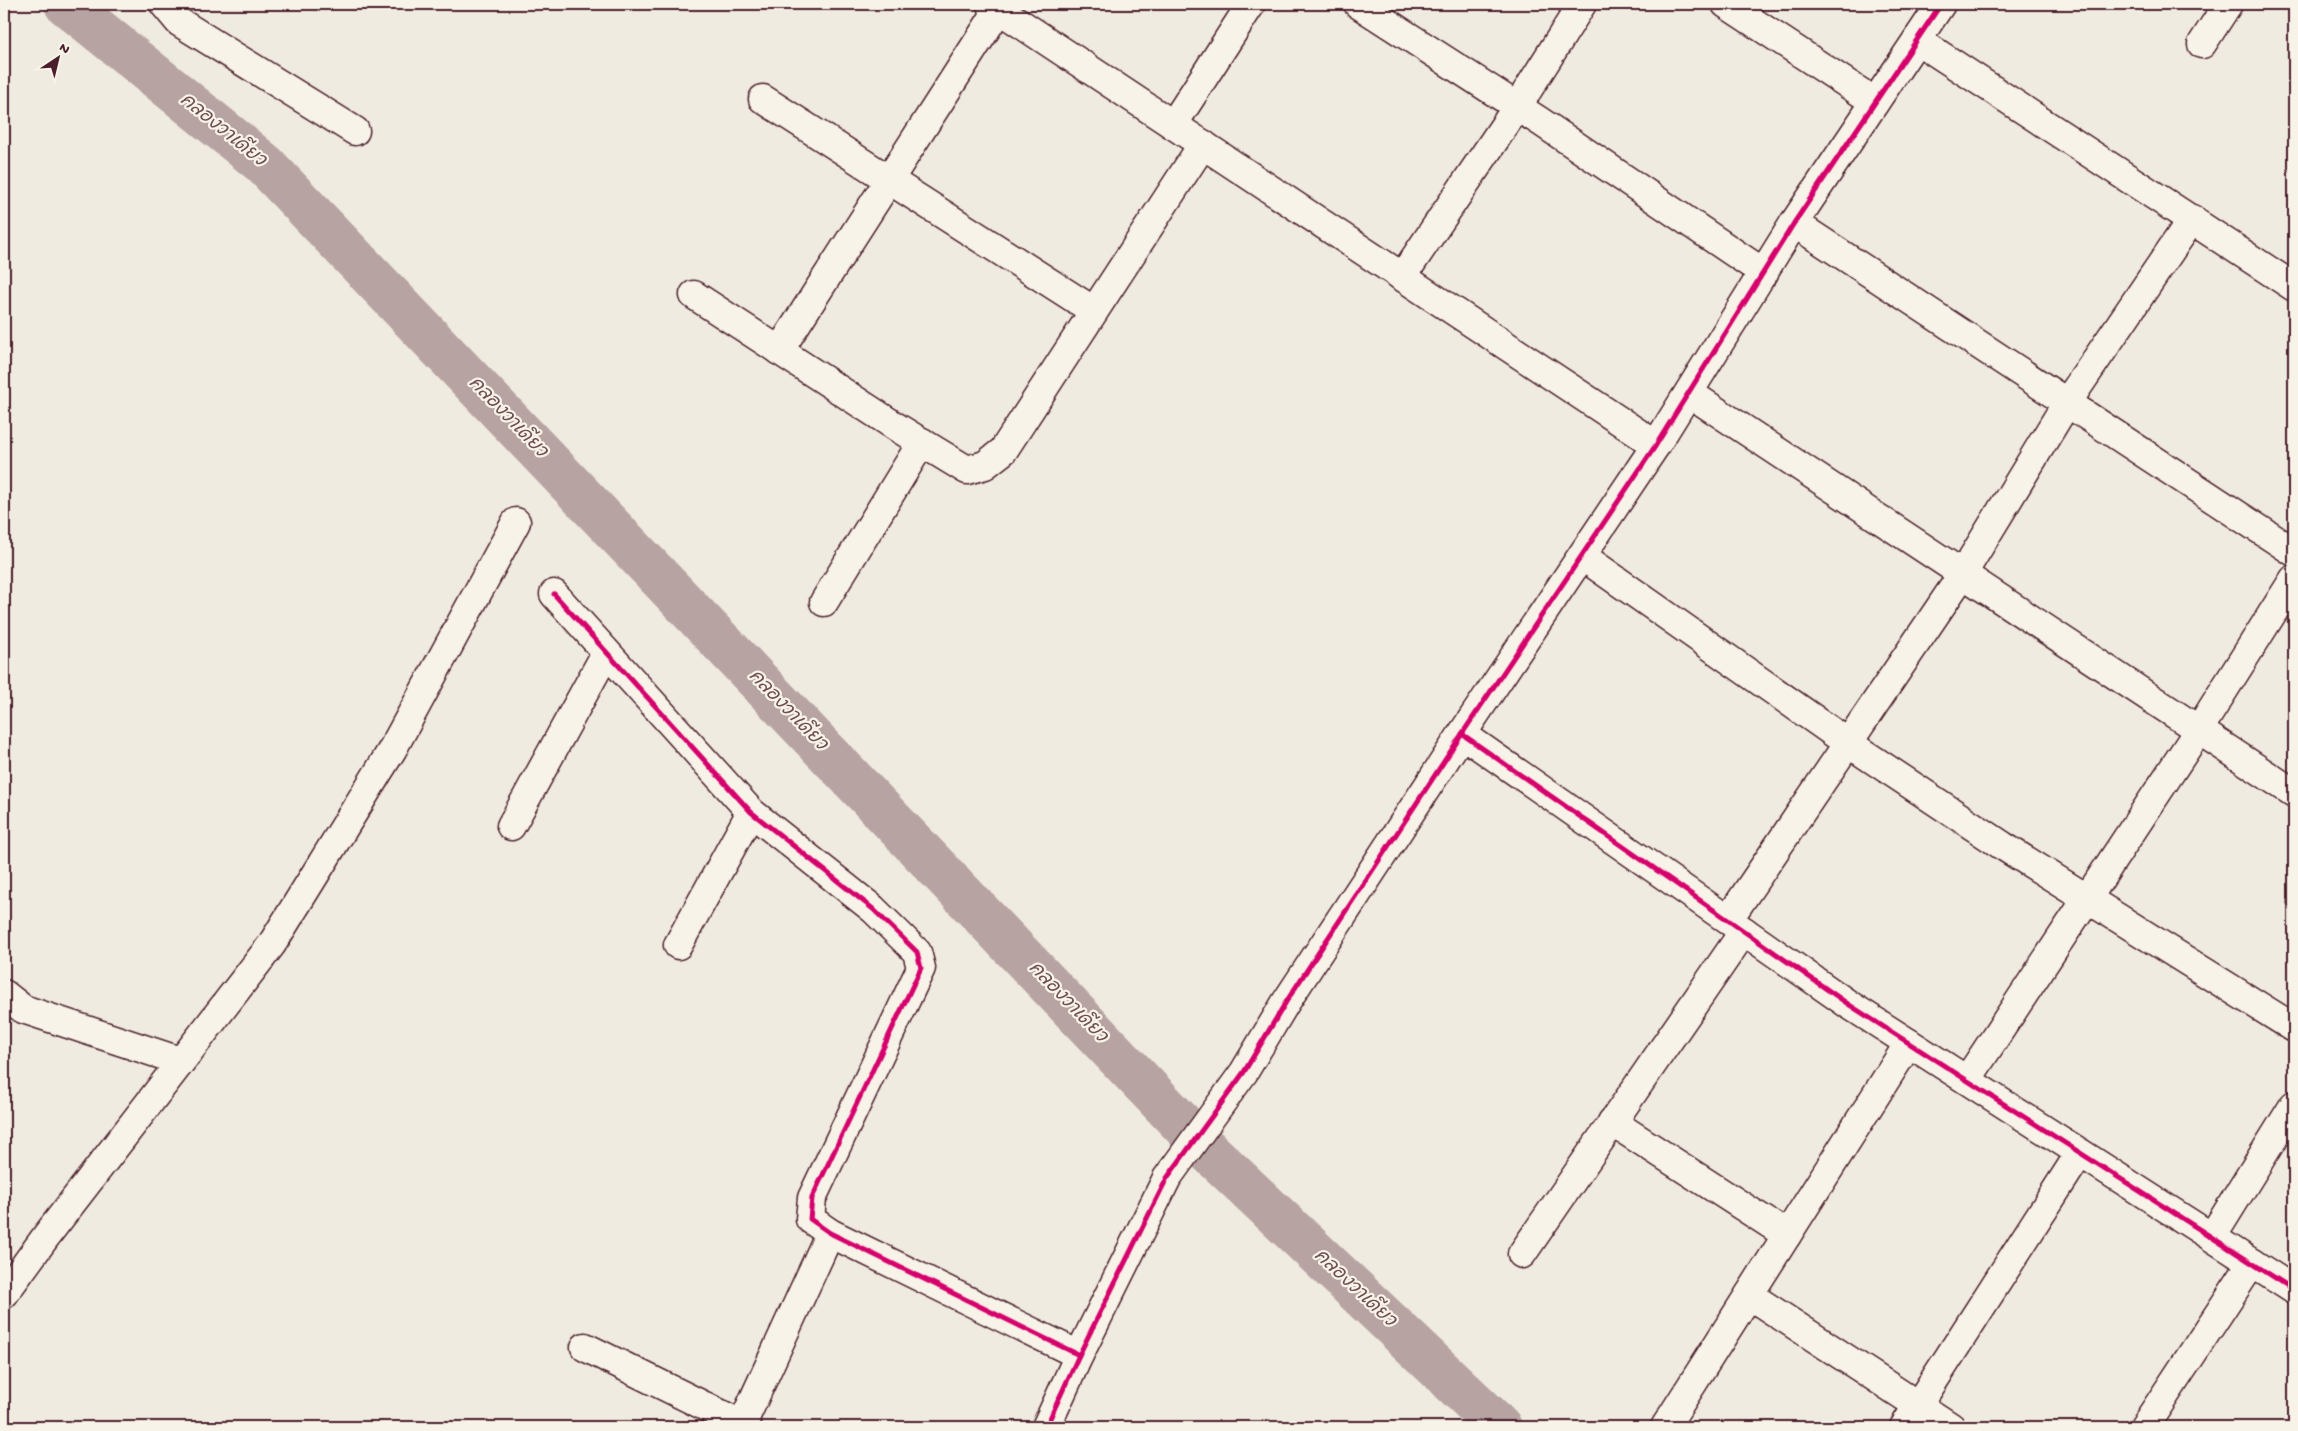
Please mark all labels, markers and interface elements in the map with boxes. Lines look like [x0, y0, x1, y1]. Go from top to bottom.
north arrow [32, 32, 82, 82]
text: N [55, 40, 73, 59]
water label: คลองวาเดียว [175, 87, 273, 174]
water label: คลองวาเดียว [463, 371, 555, 465]
water label: คลองวาเดียว [743, 664, 835, 758]
water label: คลองวาเดียว [1023, 956, 1115, 1050]
water label: คลองวาเดียว [1308, 1243, 1403, 1334]

